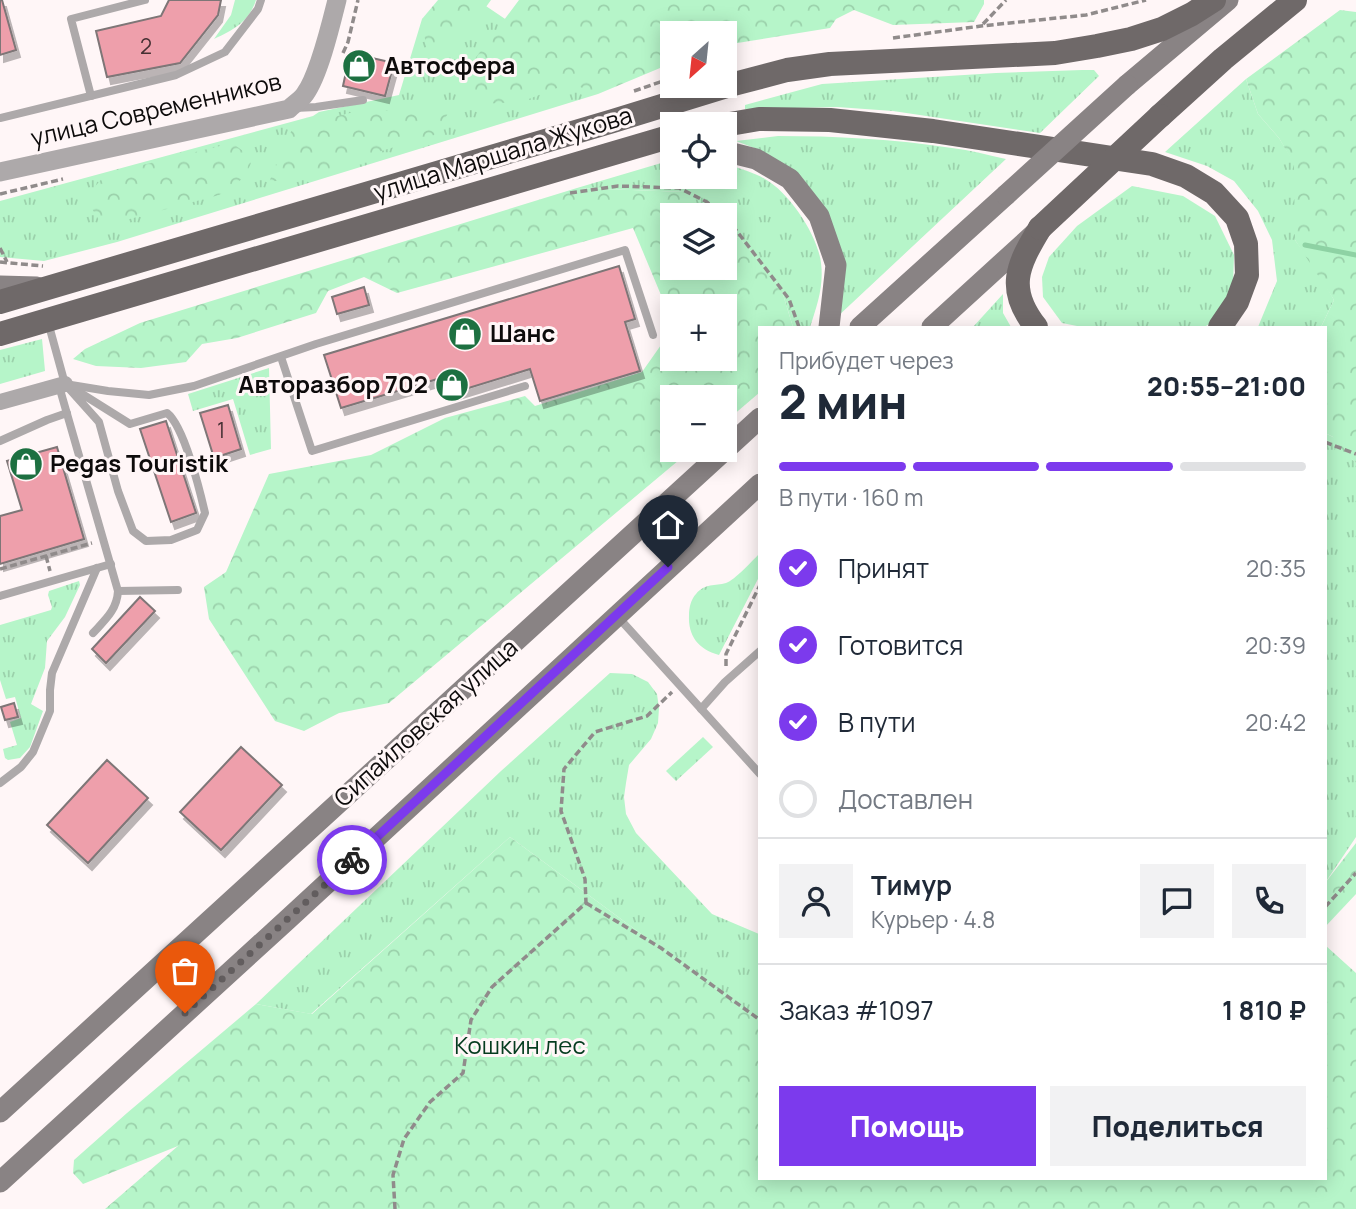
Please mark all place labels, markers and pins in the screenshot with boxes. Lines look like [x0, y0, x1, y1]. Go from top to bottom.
shop icon: Автосфера [340, 47, 378, 85]
place label: Автосфера [384, 48, 515, 81]
shop icon: Шанс [446, 315, 484, 353]
place label: Шанс [490, 316, 555, 349]
shop icon: Авторазбор 702 [433, 366, 471, 404]
place label: Авторазбор 702 [238, 367, 428, 400]
shop icon: Pegas Touristik [7, 445, 45, 483]
place label: Pegas Touristik [50, 446, 229, 479]
pin [638, 495, 698, 567]
pin [155, 941, 215, 1013]

